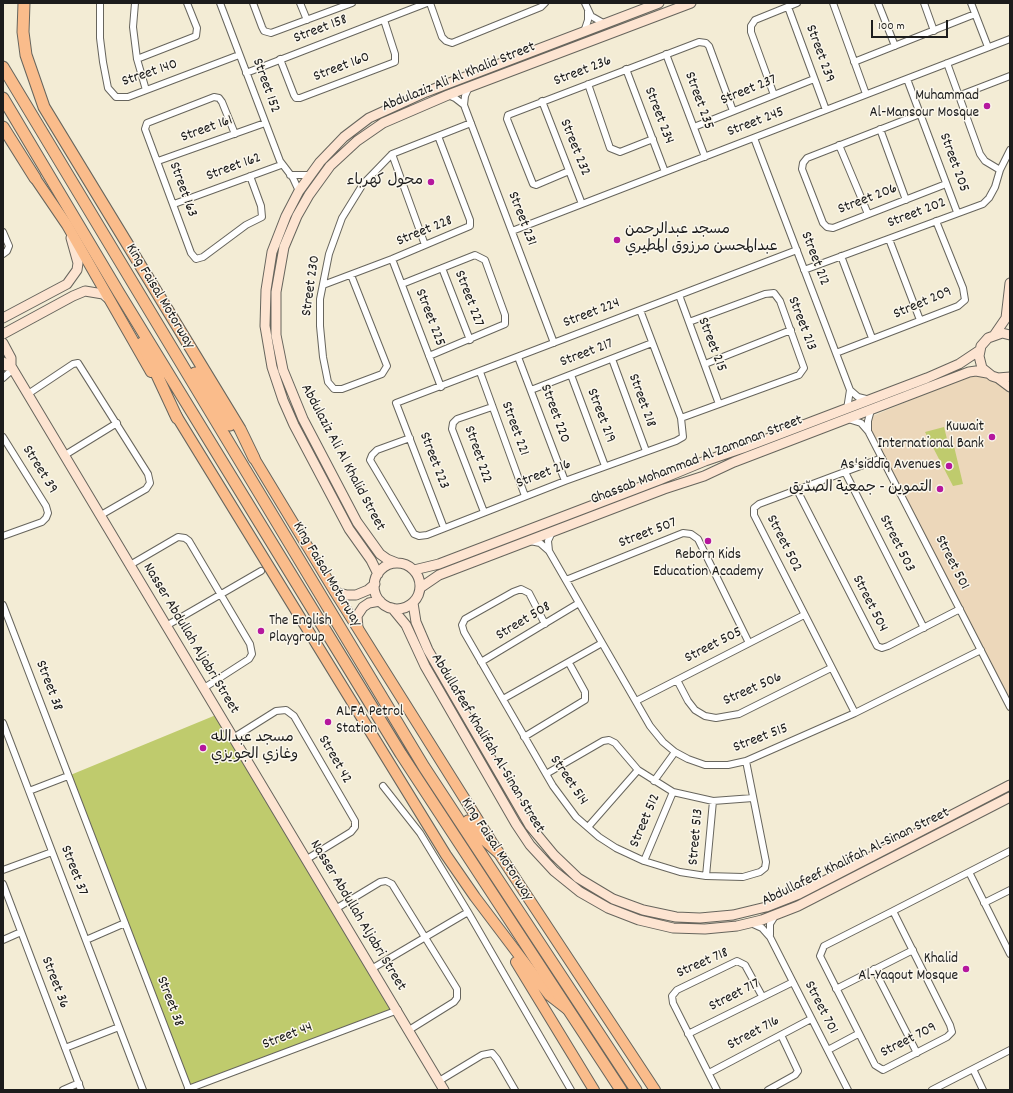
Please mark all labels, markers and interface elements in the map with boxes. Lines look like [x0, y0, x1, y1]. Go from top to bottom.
street label: Street 158 [292, 12, 350, 48]
scale bar [873, 12, 950, 38]
text: 100 m [878, 18, 905, 35]
street label: Street 239 [800, 23, 838, 85]
street label: Abdulaziz Ali Al Khalid Street [380, 39, 538, 117]
street label: Street 160 [311, 49, 373, 87]
street label: Street 236 [552, 53, 614, 91]
street label: Street 140 [120, 56, 180, 92]
street label: Street 152 [247, 56, 283, 116]
street label: Street 235 [679, 70, 717, 132]
street label: Street 237 [718, 72, 780, 110]
street label: Street 234 [639, 85, 677, 147]
place label: Muhammad Al-Mansour Mosque [869, 88, 979, 123]
marker: Muhammad Al-Mansour Mosque [982, 101, 992, 111]
street label: Street 245 [725, 104, 787, 142]
street label: Street 161 [179, 112, 235, 148]
street label: Street 232 [554, 117, 594, 179]
street label: Street 205 [934, 131, 972, 195]
street label: Street 162 [204, 150, 264, 186]
street label: Street 163 [164, 160, 200, 220]
place label: محول كهرباء [347, 173, 423, 191]
marker: محول كهرباء [426, 177, 436, 187]
street label: Street 206 [836, 180, 900, 220]
street label: Street 231 [502, 189, 540, 249]
street label: Street 202 [885, 195, 949, 233]
street label: Street 228 [394, 213, 456, 251]
place label: مسجد عبدالرحمن عبدالمحسن مرزوق المطيري [625, 222, 778, 257]
street label: Street 212 [796, 230, 832, 288]
marker: مسجد عبدالرحمن عبدالمحسن مرزوق المطيري [612, 235, 622, 245]
street label: King Faisal Motorway [121, 241, 197, 353]
street label: Street 230 [299, 254, 325, 318]
street label: Street 227 [449, 268, 487, 330]
street label: Street 209 [891, 284, 955, 324]
street label: Street 225 [410, 287, 448, 349]
street label: Street 213 [782, 294, 820, 354]
street label: Street 224 [561, 295, 623, 333]
street label: Street 215 [692, 315, 730, 375]
street label: Street 217 [558, 336, 616, 372]
street label: Street 218 [623, 372, 659, 430]
street label: Abdulaziz Ali Al Khalid Street [296, 382, 388, 534]
street label: Street 220 [535, 382, 573, 446]
street label: Street 219 [581, 386, 619, 446]
street label: Street 221 [496, 399, 532, 459]
street label: Ghassab Mohammad Al Zamanan Street [589, 412, 805, 510]
place label: Kuwait International Bank [878, 419, 984, 454]
street label: Street 222 [459, 424, 495, 486]
street label: Street 223 [414, 430, 452, 492]
marker: Kuwait International Bank [987, 432, 997, 442]
street label: Street 39 [17, 443, 61, 497]
street label: Street 216 [514, 456, 574, 494]
place label: As'siddīq Avenues [840, 457, 941, 475]
marker: As'siddīq Avenues [944, 461, 954, 471]
place label: التموين - جمعية الصدّيق [789, 480, 932, 498]
marker: التموين - جمعية الصدّيق [935, 484, 945, 494]
street label: Street 502 [761, 512, 805, 576]
street label: Street 503 [874, 512, 918, 576]
street label: Street 507 [616, 515, 680, 553]
street label: King Faisal Motorway [288, 519, 364, 631]
street label: Street 501 [930, 533, 972, 593]
marker: Reborn Kids Education Academy [703, 536, 713, 546]
place label: Reborn Kids Education Academy [653, 547, 763, 582]
street label: Nasser Abdullah Aljabri Street [138, 560, 242, 718]
street label: Street 504 [847, 573, 891, 635]
street label: Street 508 [493, 599, 555, 645]
place label: The English Playgroup [269, 613, 332, 648]
street label: Street 505 [682, 624, 746, 668]
marker: The English Playgroup [256, 626, 266, 636]
street label: Abdullafeef Khalifah Al-Sinan Street [426, 651, 548, 837]
street label: Street 38 [30, 658, 66, 714]
street label: Street 506 [721, 669, 785, 711]
place label: ALFA Petrol Station [336, 704, 403, 739]
marker: ALFA Petrol Station [323, 717, 333, 727]
street label: Street 515 [731, 720, 791, 758]
place label: مسجد عبدالله وغازي الجويزي [211, 730, 298, 765]
street label: Street 42 [313, 733, 355, 787]
marker: مسجد عبدالله وغازي الجويزي [198, 743, 208, 753]
street label: Street 514 [545, 753, 591, 809]
street label: Street 512 [627, 791, 665, 851]
street label: King Faisal Motorway [456, 795, 536, 905]
street label: Abdullafeef Khalifah Al-Sinan Street [759, 805, 953, 911]
street label: Street 513 [686, 808, 708, 866]
street label: Nasser Abdullah Aljabri Street [305, 837, 409, 995]
street label: Street 37 [55, 843, 91, 899]
street label: Street 718 [674, 945, 732, 983]
place label: Khalid Al-Yaqout Mosque [858, 951, 958, 986]
street label: Street 36 [36, 955, 72, 1011]
marker: Khalid Al-Yaqout Mosque [961, 964, 971, 974]
street label: Street 38 [151, 974, 187, 1030]
street label: Street 717 [707, 976, 763, 1016]
street label: Street 701 [799, 978, 841, 1038]
street label: Street 716 [725, 1013, 783, 1055]
street label: Street 44 [260, 1019, 316, 1055]
street label: Street 709 [878, 1019, 940, 1063]

